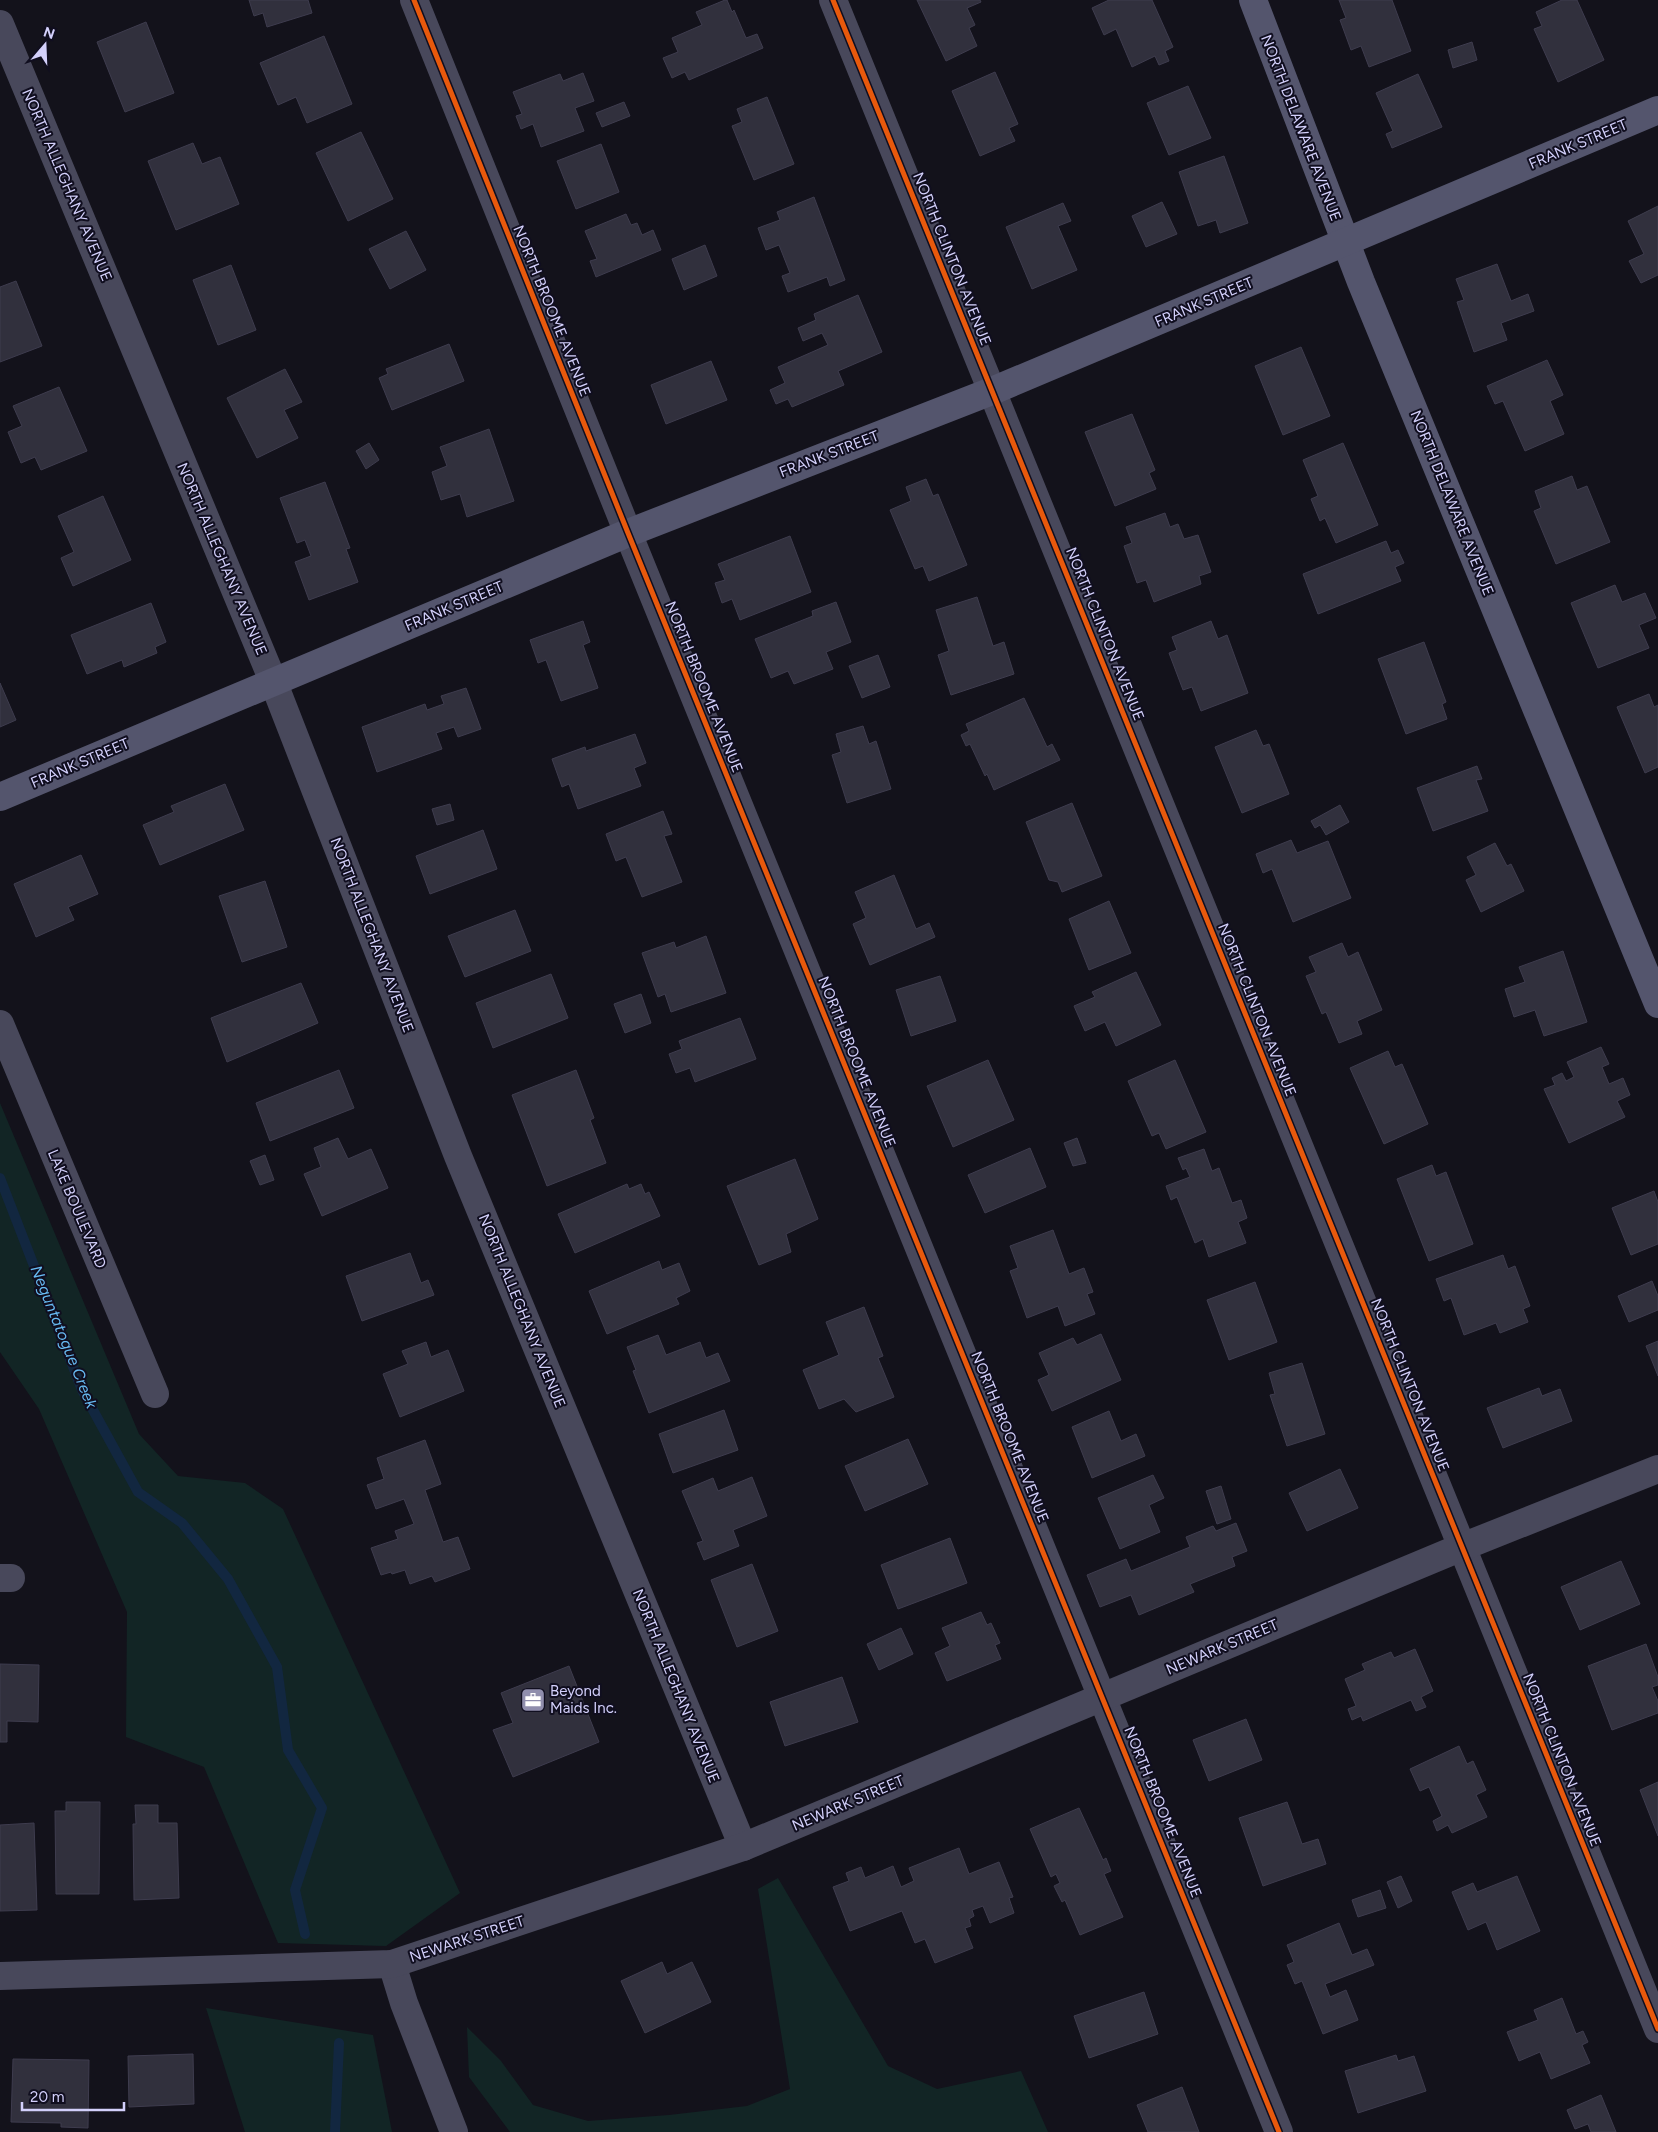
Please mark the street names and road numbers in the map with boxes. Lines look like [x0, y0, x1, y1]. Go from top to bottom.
street label: NORTH DELAWARE AVENUE [1257, 32, 1345, 224]
street label: NORTH ALLEGHANY AVENUE [18, 86, 116, 284]
street label: FRANK STREET [1526, 115, 1631, 173]
street label: NORTH CLINTON AVENUE [909, 170, 995, 348]
street label: NORTH BROOME AVENUE [509, 223, 595, 399]
street label: FRANK STREET [1152, 273, 1257, 331]
street label: NORTH DELAWARE AVENUE [1406, 408, 1498, 598]
street label: FRANK STREET [777, 427, 882, 481]
street label: NORTH ALLEGHANY AVENUE [173, 460, 271, 658]
street label: NORTH CLINTON AVENUE [1062, 545, 1148, 723]
street label: FRANK STREET [402, 577, 507, 635]
street label: NORTH BROOME AVENUE [661, 599, 747, 775]
street label: FRANK STREET [28, 734, 133, 792]
street label: NORTH ALLEGHANY AVENUE [326, 835, 418, 1035]
street label: NORTH CLINTON AVENUE [1214, 921, 1300, 1099]
street label: NORTH BROOME AVENUE [814, 974, 900, 1150]
street label: LAKE BOULEVARD [44, 1147, 110, 1271]
street label: NORTH ALLEGHANY AVENUE [475, 1211, 569, 1411]
street label: NORTH CLINTON AVENUE [1367, 1296, 1453, 1474]
street label: NORTH BROOME AVENUE [967, 1349, 1053, 1525]
street label: NORTH ALLEGHANY AVENUE [629, 1586, 723, 1786]
street label: NEWARK STREET [1163, 1615, 1281, 1679]
street label: NORTH CLINTON AVENUE [1519, 1671, 1605, 1849]
street label: NORTH BROOME AVENUE [1120, 1724, 1206, 1900]
street label: NEWARK STREET [789, 1771, 907, 1835]
street label: NEWARK STREET [407, 1912, 527, 1966]

